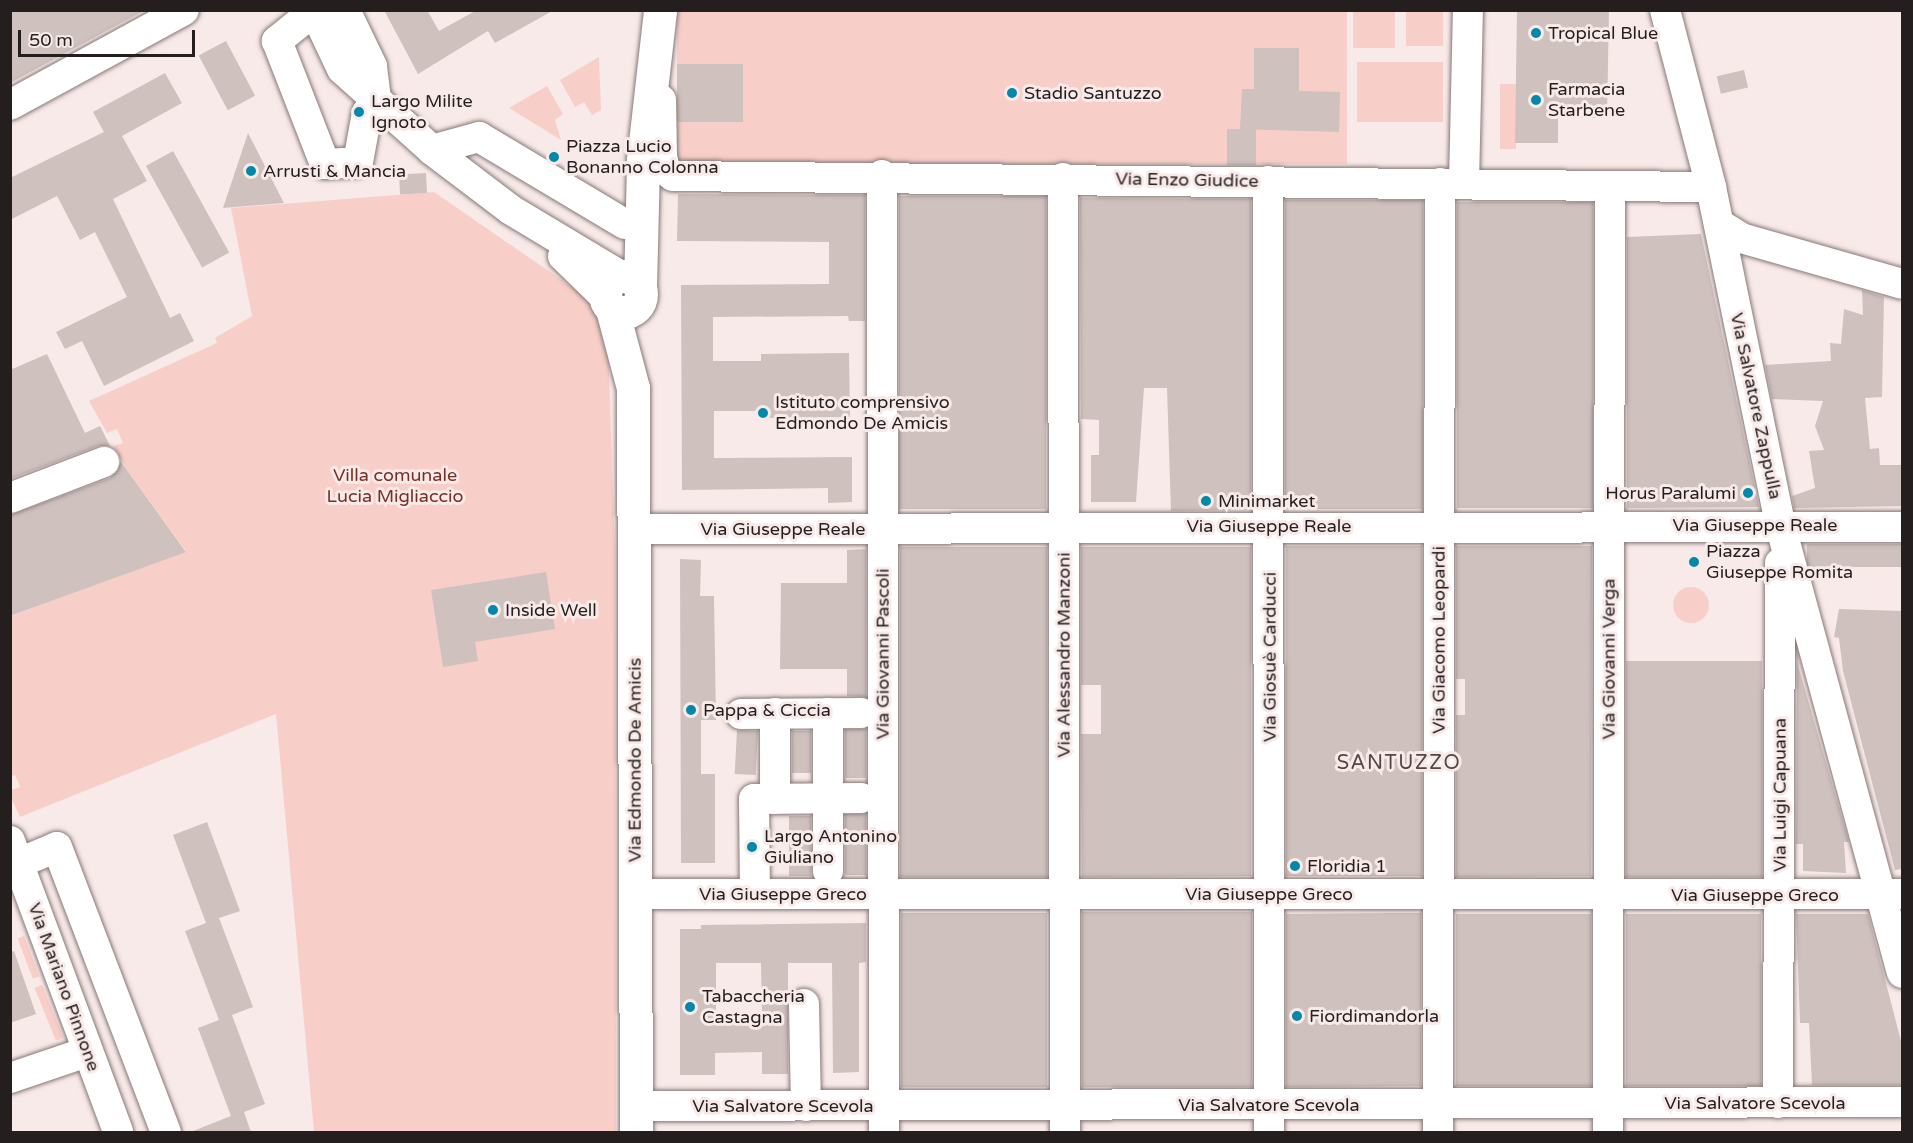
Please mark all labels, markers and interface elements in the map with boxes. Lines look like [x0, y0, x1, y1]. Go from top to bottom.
scale bar [21, 18, 198, 56]
place label: Tropical Blue [1548, 22, 1658, 44]
marker: Tropical Blue [1529, 26, 1543, 40]
text: 50 m [29, 29, 73, 51]
place label: Farmacia Starbene [1548, 79, 1625, 122]
place label: Stadio Santuzzo [1024, 82, 1162, 104]
marker: Stadio Santuzzo [1005, 86, 1019, 100]
place label: Largo Milite Ignoto [371, 91, 473, 134]
marker: Farmacia Starbene [1529, 93, 1543, 107]
marker: Largo Milite Ignoto [352, 105, 366, 119]
place label: Piazza Lucio Bonanno Colonna [566, 136, 719, 178]
marker: Piazza Lucio Bonanno Colonna [547, 150, 561, 164]
place label: Arrusti & Mancia [263, 160, 406, 182]
marker: Arrusti & Mancia [244, 164, 258, 178]
street label: Via Enzo Giudice [1115, 168, 1259, 192]
street label: Via Salvatore Zappulla [1726, 311, 1786, 501]
place label: Istituto comprensivo Edmondo De Amicis [775, 392, 950, 434]
marker: Istituto comprensivo Edmondo De Amicis [756, 406, 770, 420]
park label: Villa comunale Lucia Migliaccio [327, 465, 463, 508]
place label: Horus Paralumi [1605, 482, 1736, 504]
marker: Horus Paralumi [1741, 486, 1755, 500]
place label: Minimarket [1218, 490, 1315, 512]
marker: Minimarket [1199, 494, 1213, 508]
street label: Via Giuseppe Reale [1673, 514, 1837, 536]
street label: Via Giuseppe Reale [1187, 515, 1351, 537]
street label: Via Giuseppe Reale [701, 518, 865, 540]
place label: Piazza Giuseppe Romita [1706, 541, 1853, 584]
street label: Via Giacomo Leopardi [1428, 546, 1450, 734]
street label: Via Alessandro Manzoni [1053, 552, 1075, 758]
marker: Piazza Giuseppe Romita [1687, 555, 1701, 569]
street label: Via Giovanni Pascoli [872, 569, 894, 739]
street label: Via Giosuè Carducci [1259, 572, 1281, 742]
street label: Via Giovanni Verga [1598, 579, 1620, 739]
place label: Inside Well [505, 599, 597, 621]
marker: Inside Well [486, 603, 500, 617]
street label: Via Edmondo De Amicis [624, 658, 646, 862]
place label: Pappa & Ciccia [703, 699, 831, 721]
marker: Pappa & Ciccia [684, 703, 698, 717]
street label: Via Luigi Capuana [1769, 718, 1791, 872]
district label: SANTUZZO [1337, 751, 1461, 775]
place label: Largo Antonino Giuliano [764, 826, 897, 868]
marker: Largo Antonino Giuliano [745, 840, 759, 854]
place label: Floridia 1 [1307, 855, 1387, 877]
marker: Floridia 1 [1288, 859, 1302, 873]
street label: Via Giuseppe Greco [699, 883, 867, 905]
street label: Via Giuseppe Greco [1185, 883, 1353, 905]
street label: Via Giuseppe Greco [1671, 884, 1839, 906]
street label: Via Mariano Pinnone [23, 900, 105, 1074]
place label: Tabaccheria Castagna [702, 986, 805, 1028]
marker: Tabaccheria Castagna [683, 1000, 697, 1014]
place label: Fiordimandorla [1309, 1005, 1439, 1027]
marker: Fiordimandorla [1290, 1009, 1304, 1023]
street label: Via Salvatore Scevola [1664, 1092, 1846, 1114]
street label: Via Salvatore Scevola [1178, 1094, 1360, 1116]
street label: Via Salvatore Scevola [692, 1095, 874, 1117]

